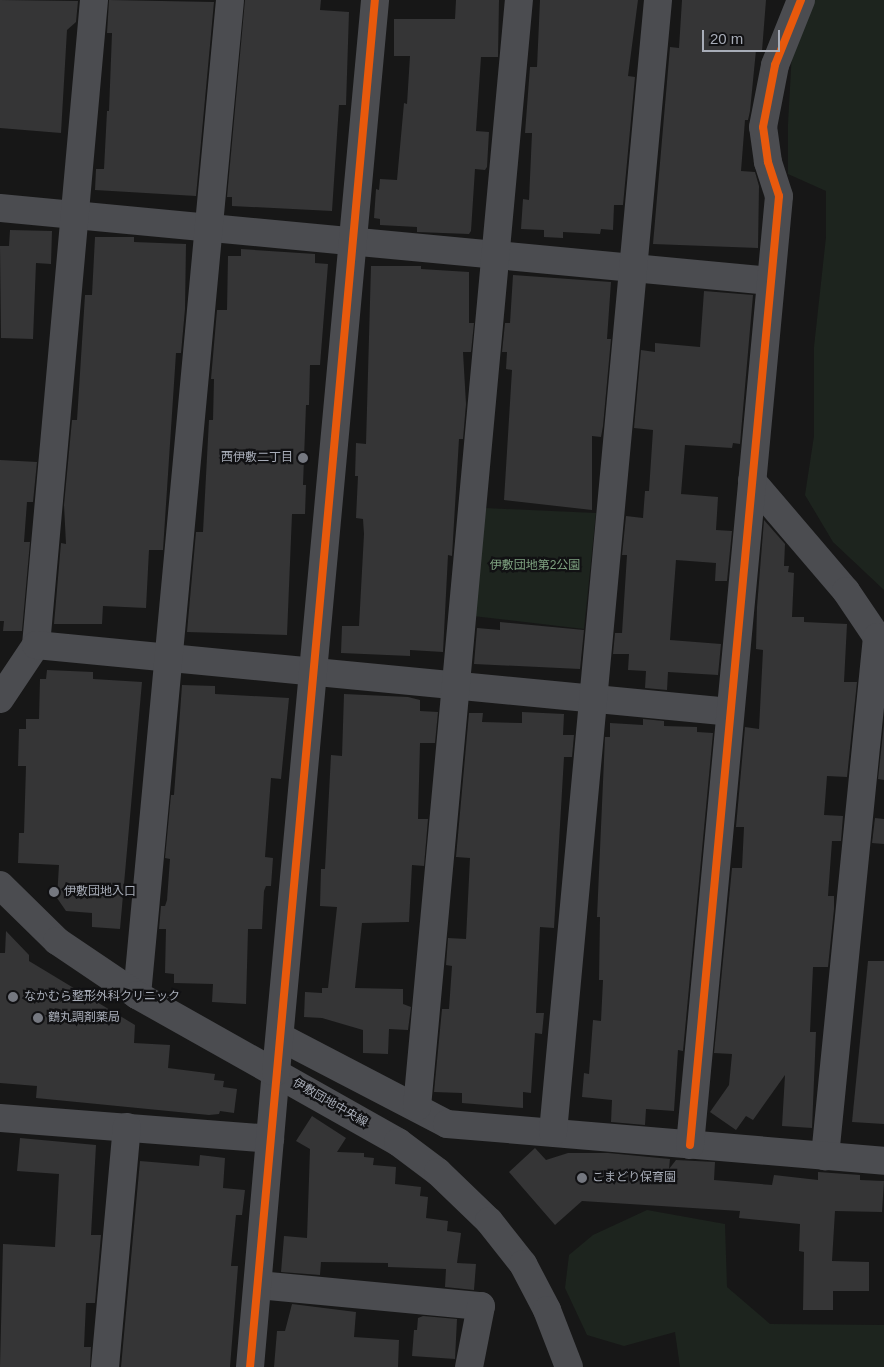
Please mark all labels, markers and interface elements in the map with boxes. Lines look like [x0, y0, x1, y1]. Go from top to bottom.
scale bar [704, 20, 782, 52]
text: 20 m [710, 30, 743, 47]
place label: 西伊敷二丁目 [221, 451, 293, 465]
marker: 西伊敷二丁目 [297, 452, 309, 464]
park label: 伊敷団地第2公園 [490, 559, 580, 573]
place label: 伊敷団地入口 [64, 885, 136, 899]
marker: 伊敷団地入口 [48, 886, 60, 898]
marker: なかむら整形外科クリニック [6, 990, 20, 1004]
place label: なかむら整形外科クリニック [24, 990, 180, 1004]
place label: 鶴丸調剤薬局 [48, 1011, 120, 1025]
marker: 鶴丸調剤薬局 [32, 1012, 44, 1024]
street label: 伊敷団地中央線 [290, 1076, 370, 1130]
place label: こまどり保育園 [592, 1171, 676, 1185]
marker: こまどり保育園 [576, 1172, 588, 1184]

